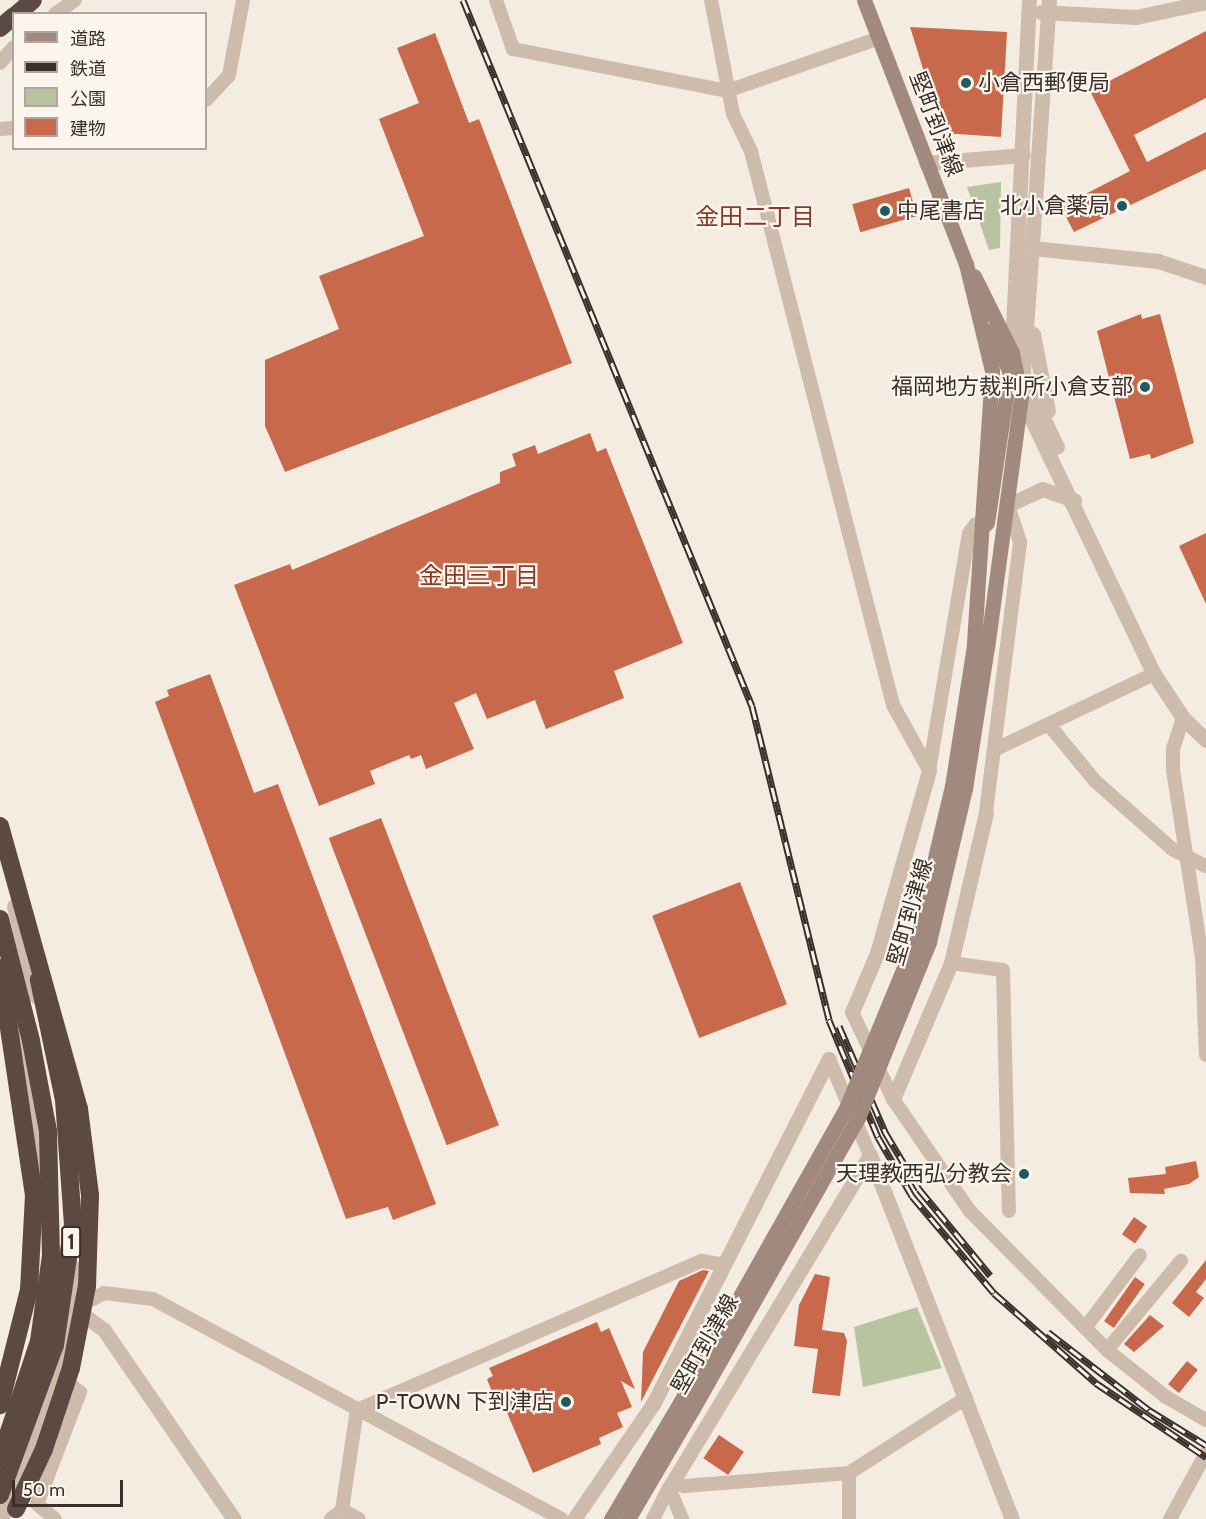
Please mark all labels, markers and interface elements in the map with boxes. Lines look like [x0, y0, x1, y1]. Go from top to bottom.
legend [12, 12, 207, 150]
text: 道路 [70, 28, 106, 50]
text: 鉄道 [70, 58, 106, 80]
street label: 堅町到津線 [904, 68, 968, 180]
place label: 小倉西郵便局 [978, 70, 1110, 96]
marker: 小倉西郵便局 [959, 76, 973, 90]
text: 公園 [70, 88, 106, 110]
text: 建物 [70, 118, 106, 140]
place label: 北小倉薬局 [1000, 193, 1110, 219]
place label: 中尾書店 [897, 198, 985, 224]
marker: 北小倉薬局 [1115, 199, 1129, 213]
district label: 金田二丁目 [695, 203, 815, 231]
marker: 中尾書店 [878, 204, 892, 218]
place label: 福岡地方裁判所小倉支部 [891, 374, 1133, 400]
marker: 福岡地方裁判所小倉支部 [1138, 380, 1152, 394]
district label: 金田三丁目 [419, 562, 539, 590]
street label: 堅町到津線 [882, 855, 938, 969]
place label: 天理教西弘分教会 [836, 1161, 1012, 1187]
marker: 天理教西弘分教会 [1017, 1167, 1031, 1181]
road number: 1 [60, 1224, 82, 1260]
street label: 堅町到津線 [666, 1290, 744, 1398]
place label: P-TOWN 下到津店 [376, 1389, 554, 1415]
marker: P-TOWN 下到津店 [559, 1395, 573, 1409]
scale bar [15, 1468, 126, 1506]
text: 50 m [23, 1479, 65, 1501]

